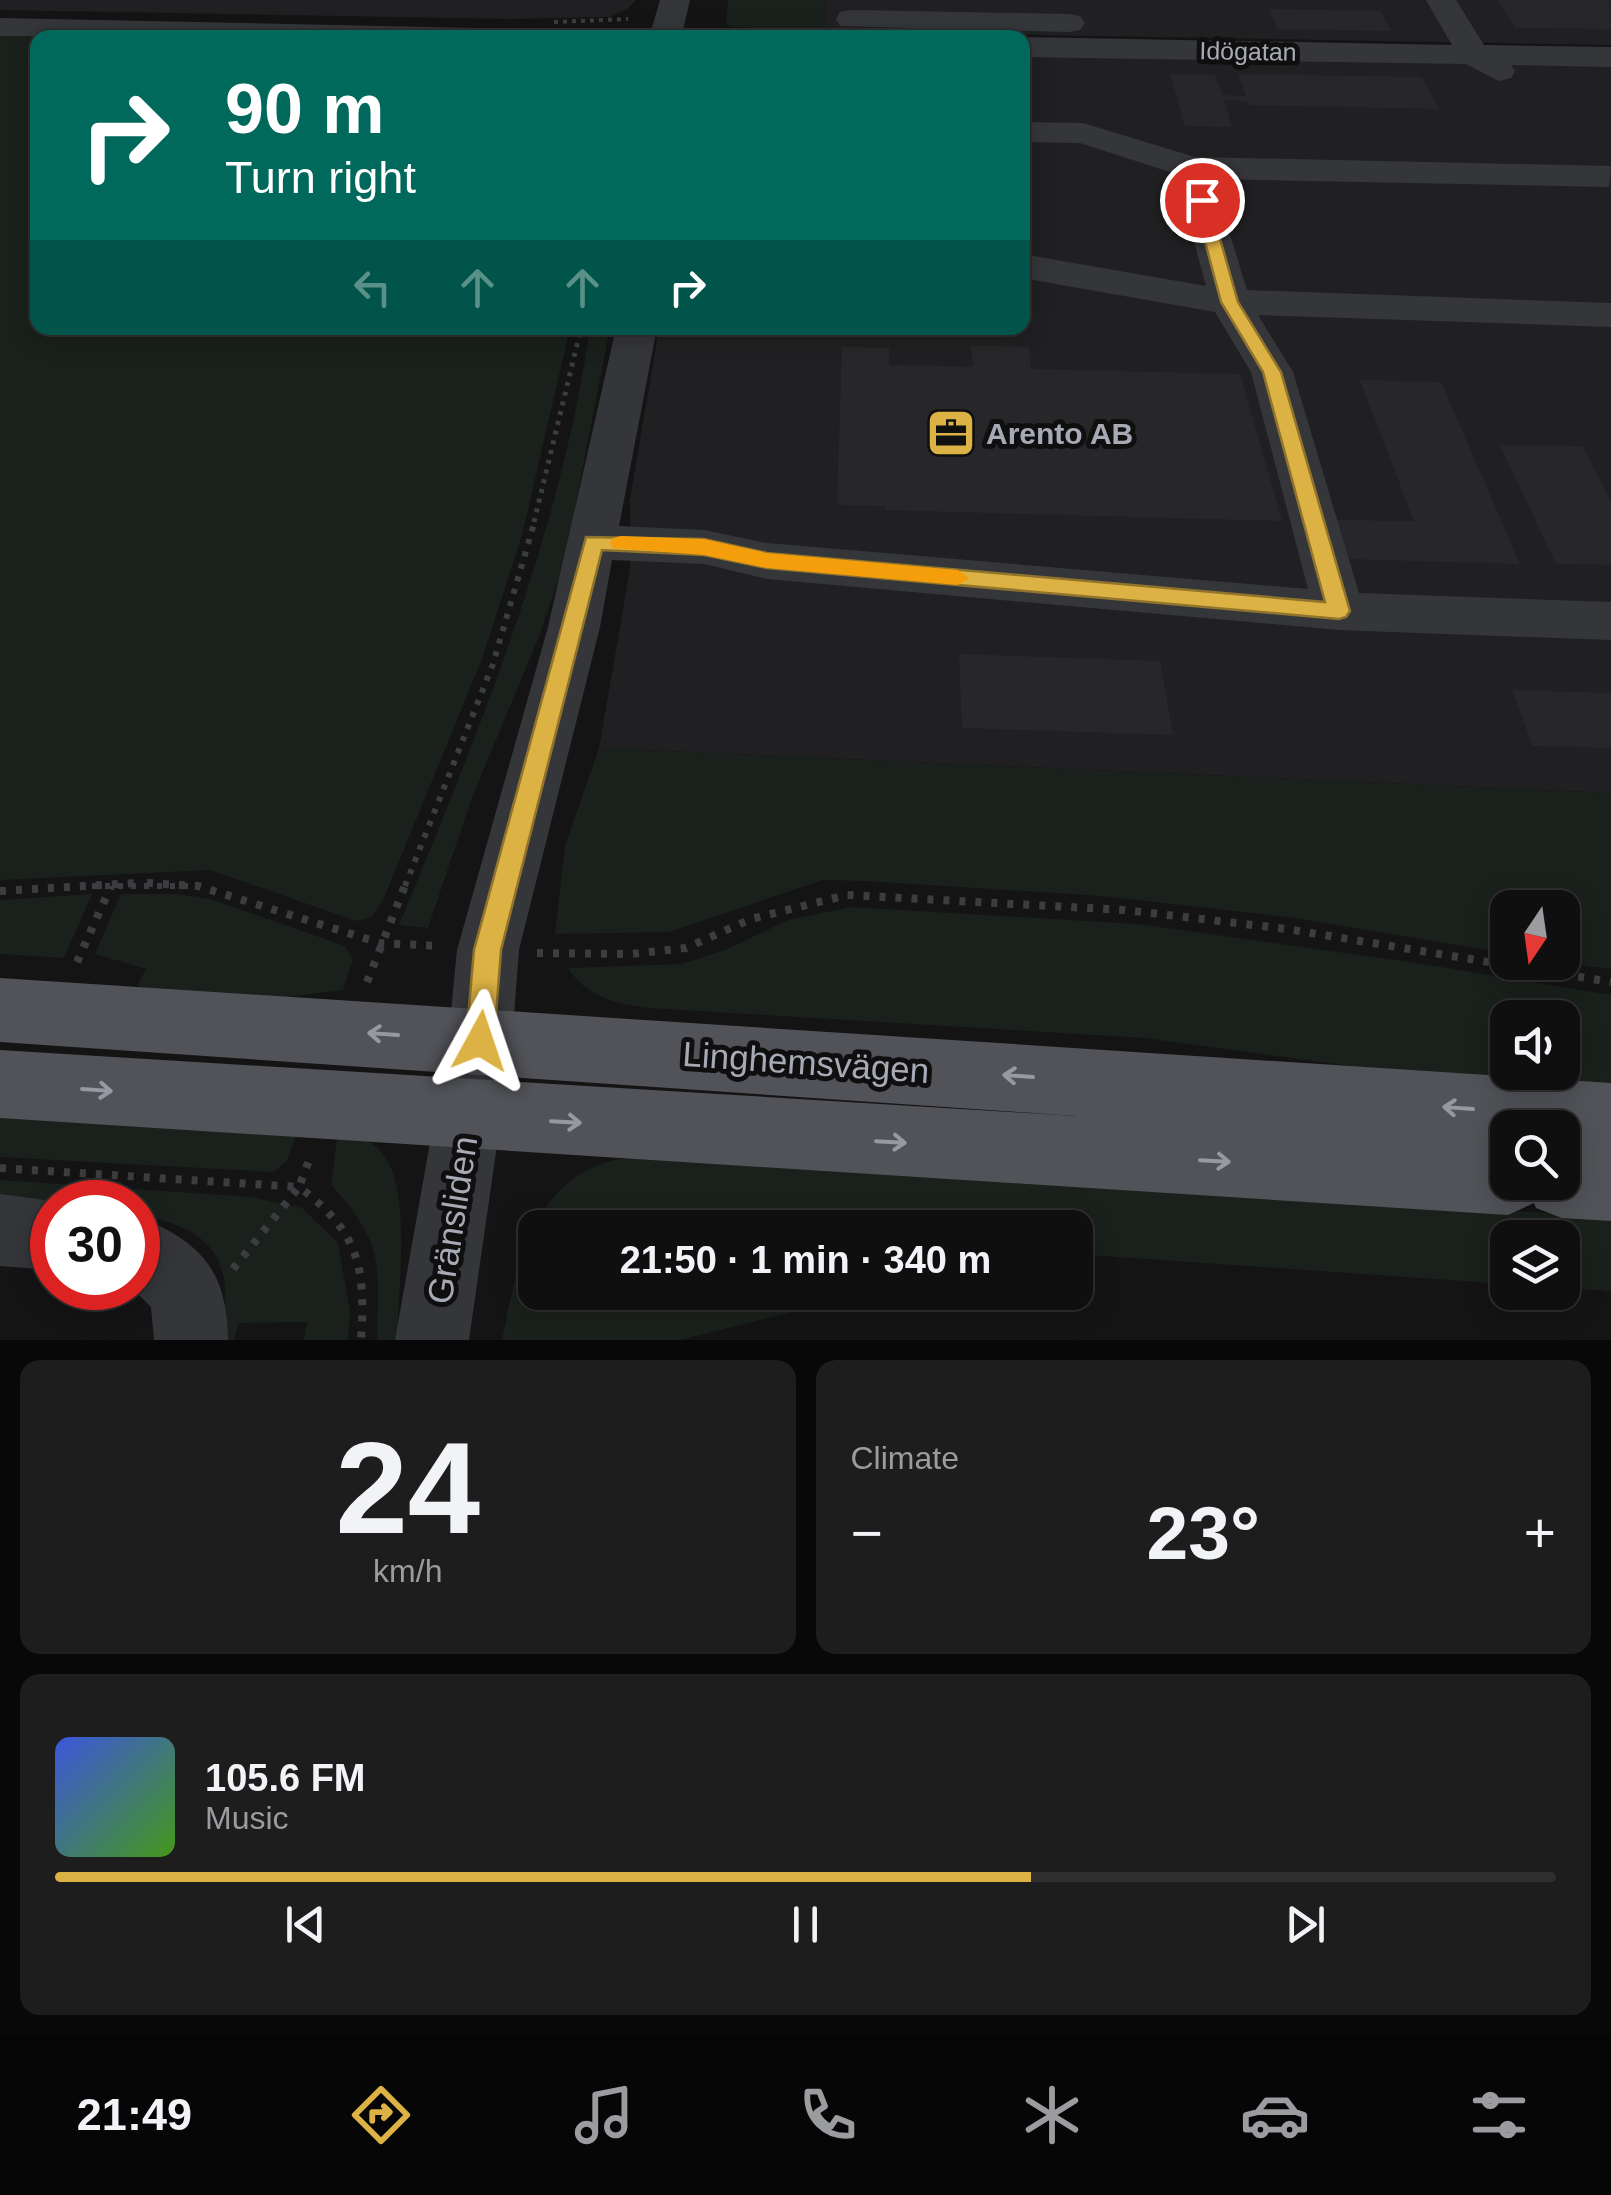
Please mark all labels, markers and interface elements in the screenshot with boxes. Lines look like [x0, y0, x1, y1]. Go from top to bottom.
street label: Idögatan [1199, 36, 1297, 66]
icon: right [60, 70, 190, 200]
text: 90 m [225, 70, 385, 148]
text: Turn right [225, 152, 416, 203]
pin [1160, 158, 1245, 243]
icon: arrive [1175, 173, 1230, 228]
icon: left [345, 260, 400, 315]
icon: ahead [450, 260, 505, 315]
icon: ahead [555, 260, 610, 315]
icon: right [660, 260, 715, 315]
office icon: Arento AB [925, 407, 977, 459]
place label: Arento AB [986, 417, 1133, 450]
north arrow [1490, 890, 1580, 980]
map controls [1490, 890, 1580, 1310]
position arrow [428, 989, 532, 1093]
button: sound [1490, 1000, 1580, 1090]
one-way arrow [367, 1024, 399, 1043]
street label: Linghemsvägen [681, 1034, 931, 1090]
one-way arrow [1003, 1066, 1035, 1085]
one-way arrow [81, 1081, 113, 1100]
one-way arrow [1442, 1098, 1474, 1117]
button: search [1490, 1110, 1580, 1200]
one-way arrow [550, 1113, 582, 1132]
street label: Gränsliden [420, 1133, 484, 1307]
one-way arrow [874, 1133, 906, 1152]
one-way arrow [1199, 1152, 1231, 1171]
speed limit sign: 30 [30, 1180, 160, 1310]
button: layers [1490, 1220, 1580, 1310]
text: 21:50 · 1 min · 340 m [620, 1239, 991, 1281]
text: 24 [335, 1415, 480, 1561]
text: Climate [851, 1440, 959, 1476]
text: 23° [1147, 1491, 1260, 1575]
text: − [851, 1502, 883, 1564]
text: + [1524, 1502, 1556, 1564]
text: km/h [373, 1553, 442, 1589]
text: 105.6 FM [205, 1757, 366, 1799]
text: Music [205, 1800, 289, 1836]
icon: previous [278, 1897, 333, 1952]
icon: pause [778, 1897, 833, 1952]
icon: next [1278, 1897, 1333, 1952]
icon: directions [346, 2080, 416, 2150]
icon: music [569, 2080, 639, 2150]
icon: phone [793, 2080, 863, 2150]
icon: climate [1017, 2080, 1087, 2150]
icon: car [1240, 2080, 1310, 2150]
icon: filters [1464, 2080, 1534, 2150]
text: 21:49 [77, 2089, 192, 2140]

